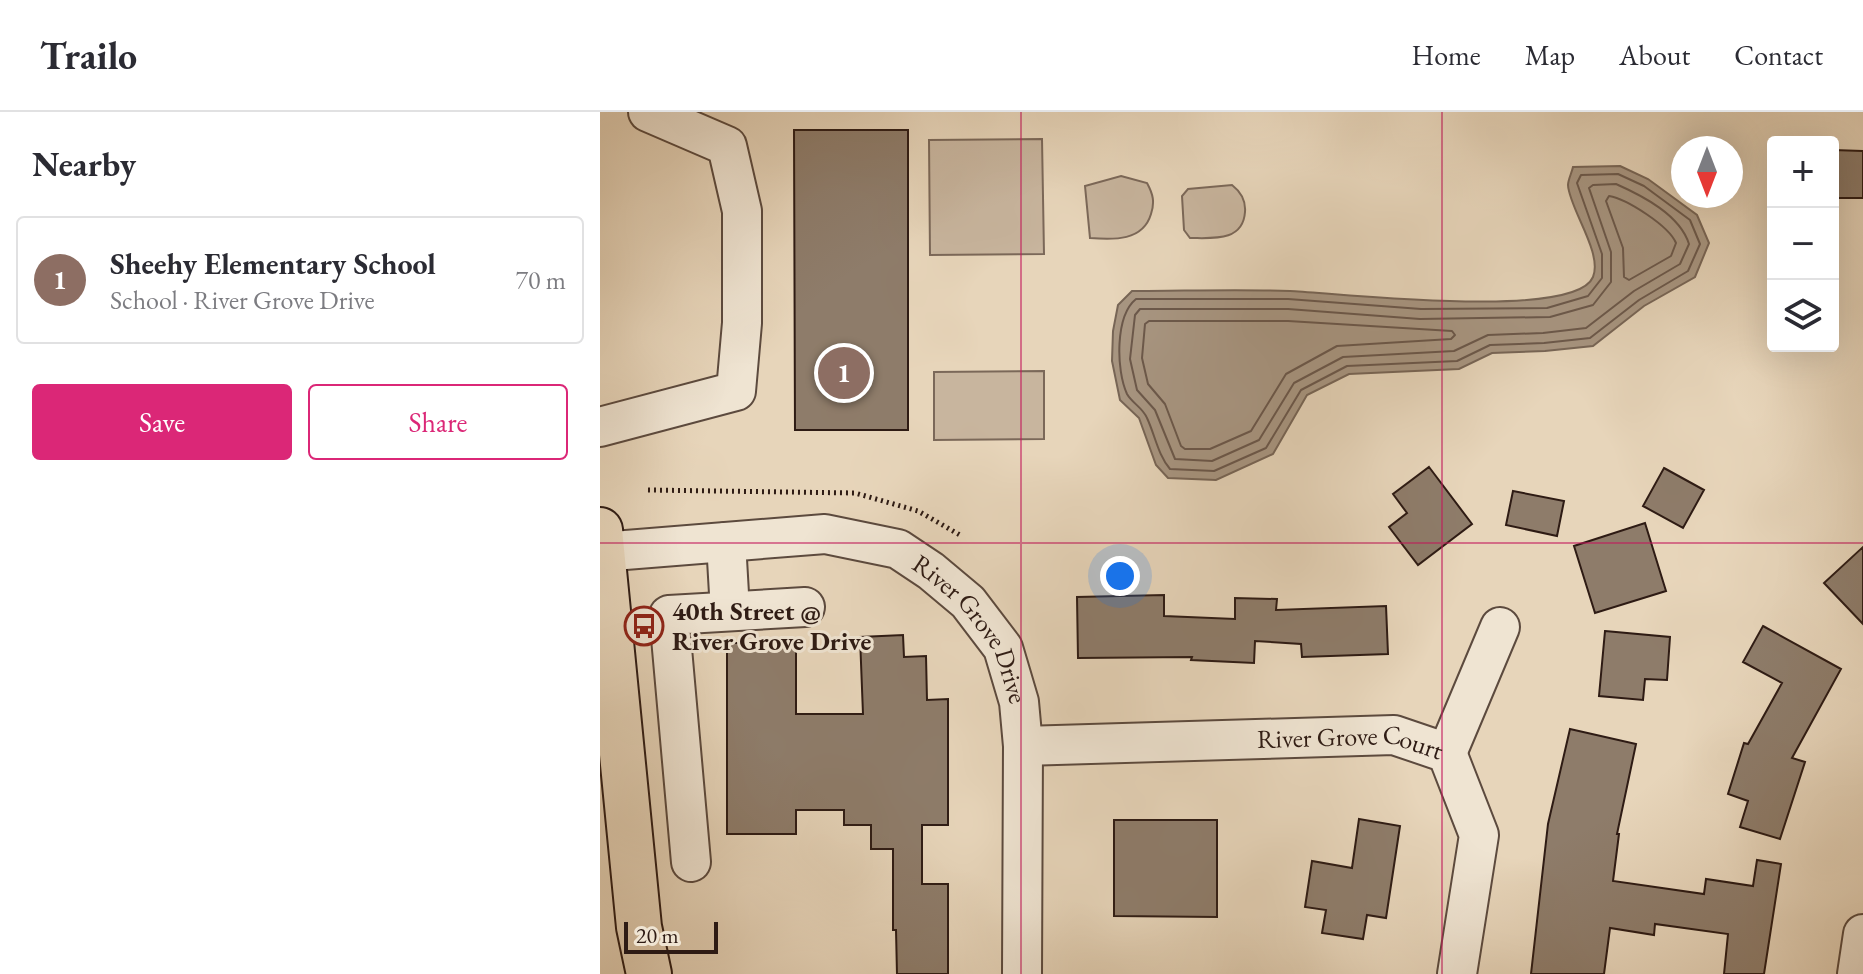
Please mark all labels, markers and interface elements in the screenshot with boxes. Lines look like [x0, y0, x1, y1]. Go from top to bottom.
text: Trailo [40, 31, 137, 80]
text: Home [1411, 37, 1481, 73]
text: Map [1525, 37, 1575, 73]
text: About [1619, 37, 1690, 73]
text: Contact [1734, 37, 1823, 73]
north arrow [1671, 136, 1743, 208]
map controls [1767, 136, 1839, 352]
button: + [1767, 136, 1839, 208]
text: Nearby [32, 142, 136, 186]
button: − [1767, 208, 1839, 280]
text: Sheehy Elementary School [110, 244, 436, 283]
text: 1 [53, 263, 67, 297]
text: 70 m [516, 263, 566, 297]
button: layers [1767, 280, 1839, 352]
text: School · River Grove Drive [110, 283, 375, 317]
pin: 1 [818, 343, 870, 403]
button: Save [32, 384, 292, 460]
button: Share [308, 384, 568, 460]
street label: River Grove Drive [906, 547, 1035, 707]
your location [1100, 556, 1140, 596]
place label: 40th Street @ River Grove Drive [672, 594, 871, 658]
bus stop icon: 40th Street @ River Grove Drive [623, 605, 665, 647]
street label: River Grove Court [1256, 718, 1448, 767]
scale bar [624, 918, 718, 954]
text: 20 m [636, 921, 679, 950]

